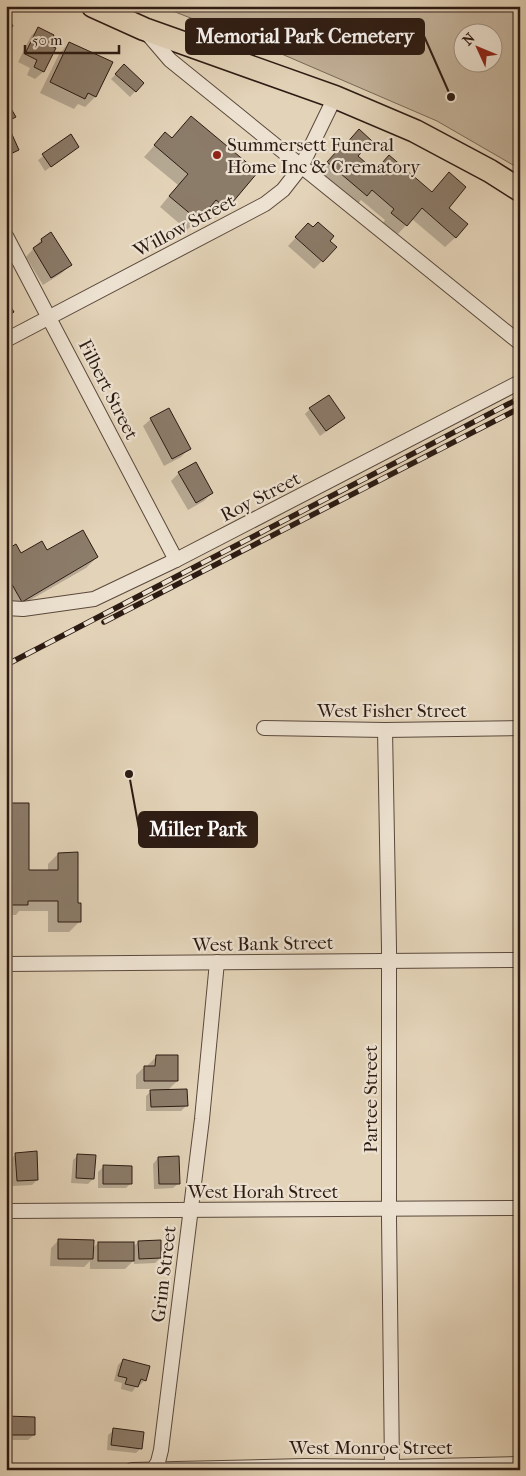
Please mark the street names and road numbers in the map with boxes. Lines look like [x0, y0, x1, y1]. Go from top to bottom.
street label: Willow Street [129, 190, 239, 262]
street label: Filbert Street [73, 336, 143, 443]
street label: Roy Street [217, 467, 304, 526]
street label: West Fisher Street [316, 700, 467, 722]
street label: West Bank Street [191, 932, 334, 956]
street label: Partee Street [360, 1045, 382, 1153]
street label: West Horah Street [187, 1181, 339, 1203]
street label: Grim Street [147, 1224, 181, 1324]
street label: West Monroe Street [288, 1437, 453, 1459]

